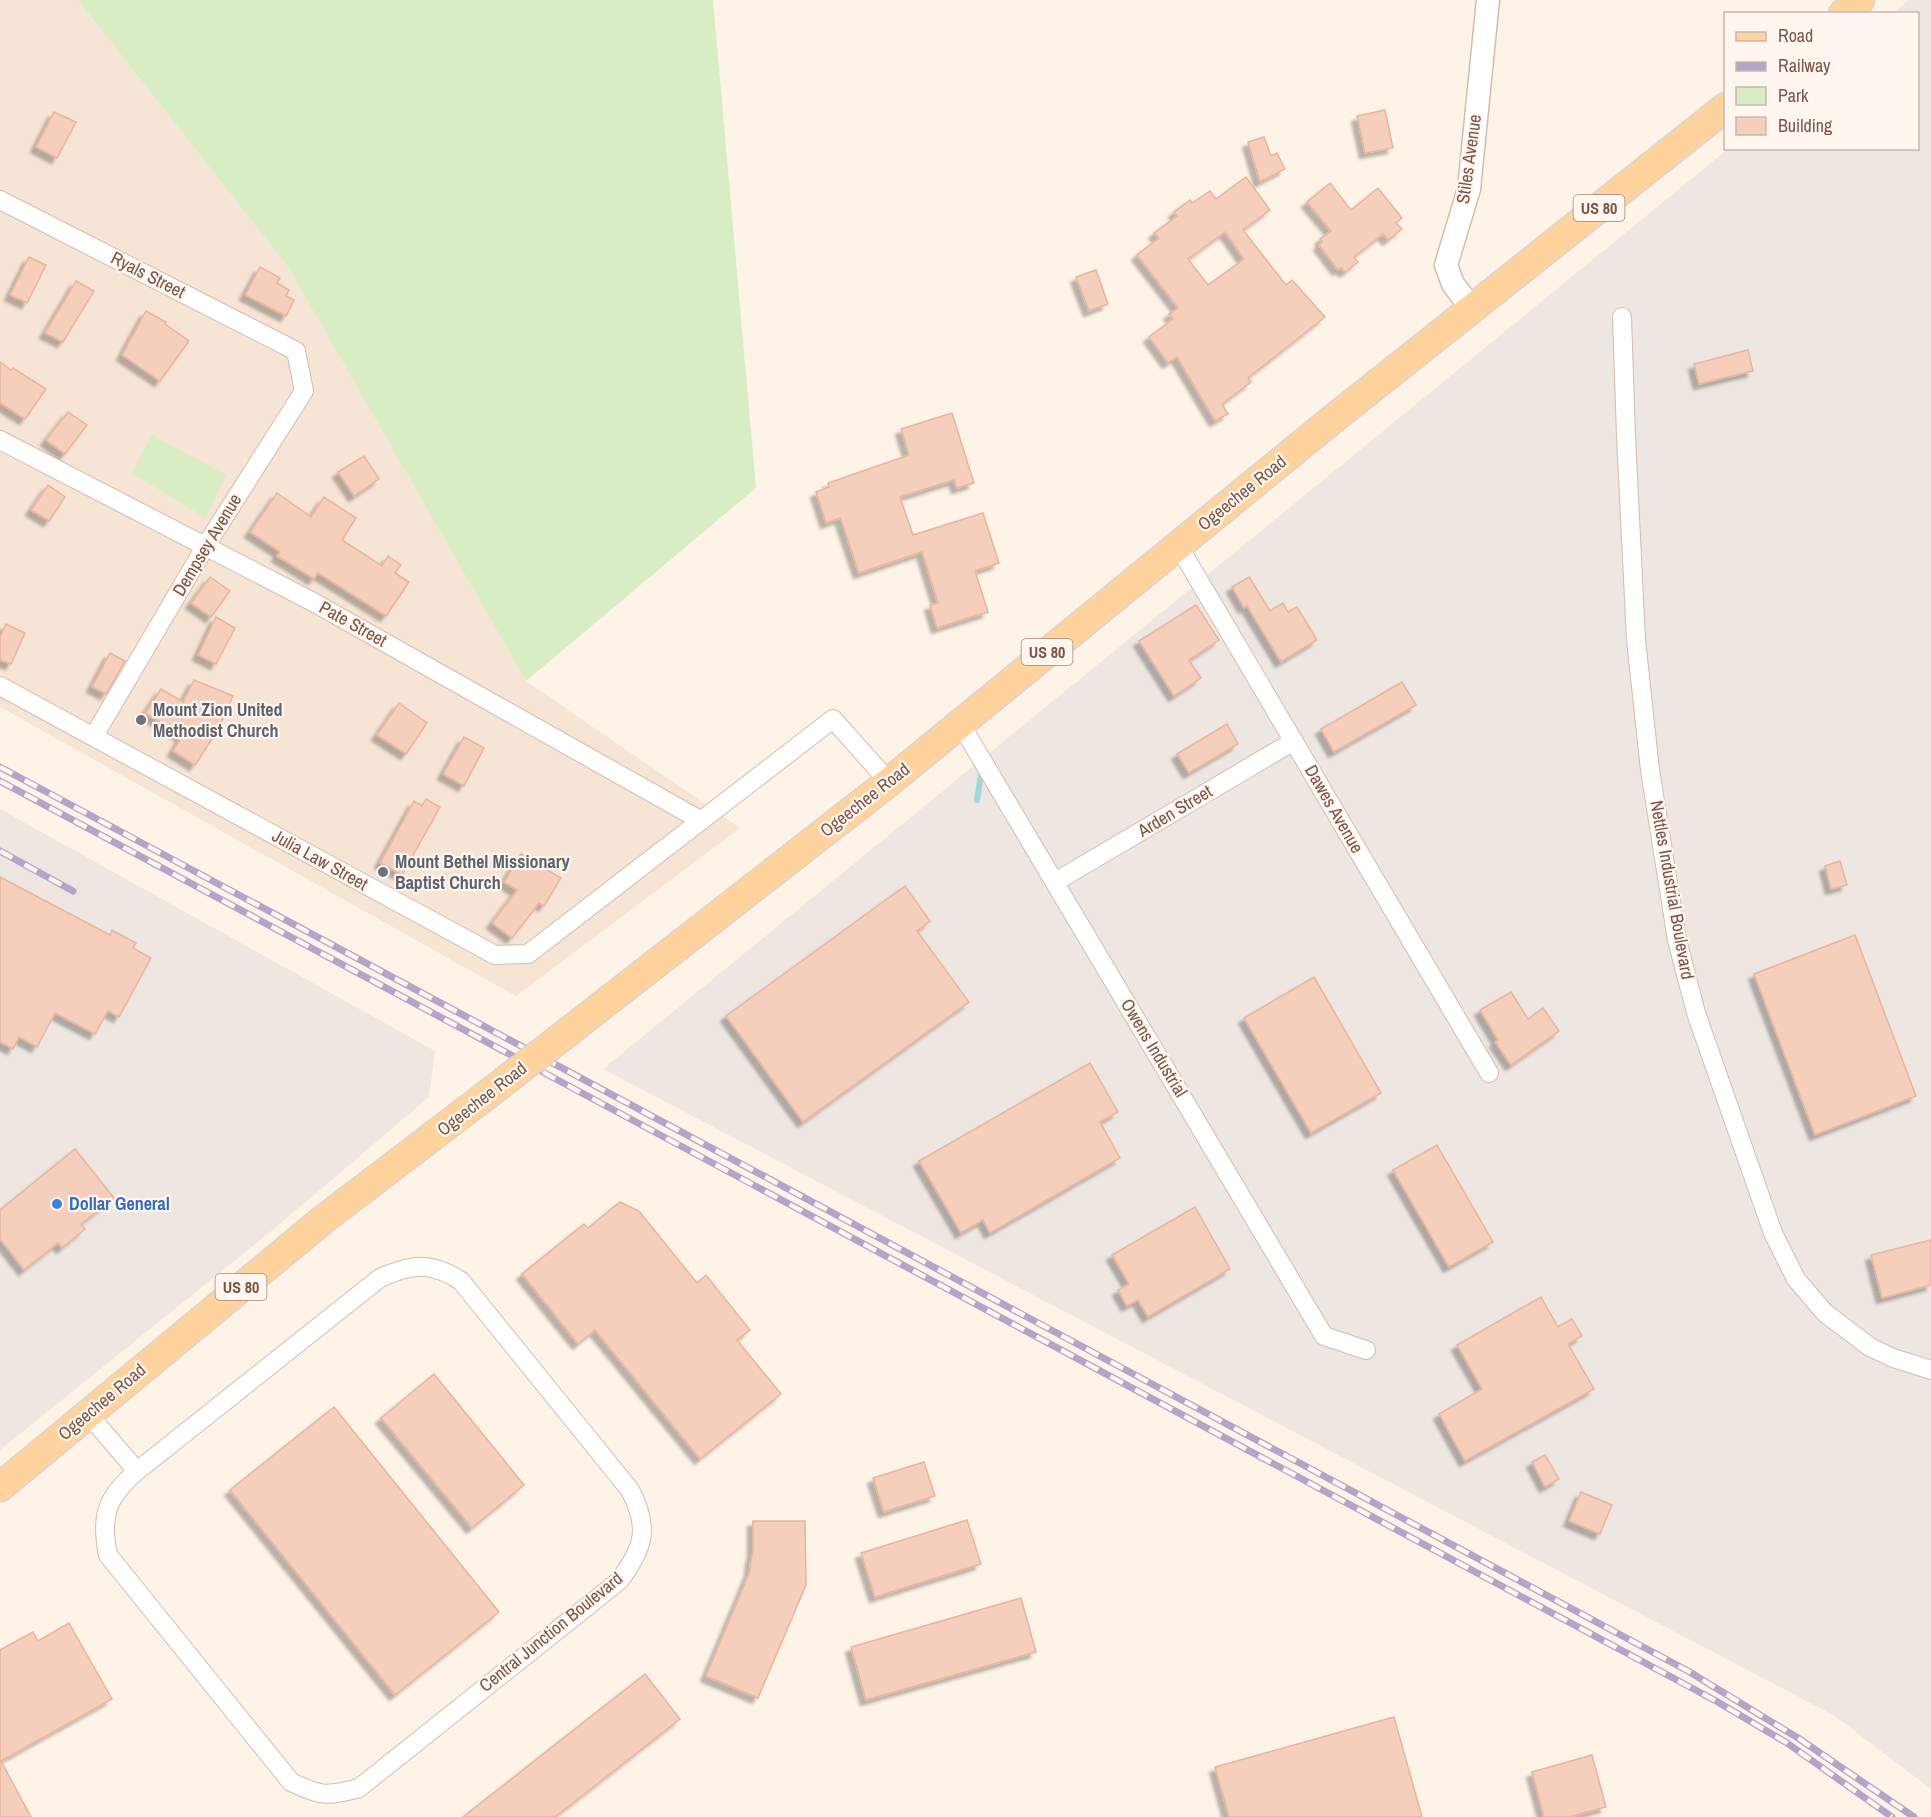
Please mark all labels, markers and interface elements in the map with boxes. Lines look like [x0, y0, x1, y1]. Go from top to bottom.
legend [1724, 12, 1919, 150]
text: Road [1778, 23, 1813, 48]
text: Railway [1778, 53, 1831, 78]
text: Park [1778, 83, 1809, 108]
street label: Stiles Avenue [1450, 113, 1487, 205]
text: Building [1778, 113, 1833, 138]
road number: US 80 [1574, 195, 1624, 221]
street label: Ryals Street [107, 245, 190, 304]
street label: Ogeechee Road [1192, 449, 1291, 536]
street label: Dempsey Avenue [166, 489, 247, 601]
street label: Pate Street [315, 595, 392, 652]
road number: US 80 [1022, 639, 1072, 665]
place label: Mount Zion United Methodist Church [153, 697, 283, 743]
marker: Mount Zion United Methodist Church [134, 713, 148, 727]
street label: Ogeechee Road [815, 757, 915, 843]
street label: Dawes Avenue [1299, 760, 1370, 858]
street label: Arden Street [1132, 779, 1217, 843]
street label: Nettles Industrial Boulevard [1644, 798, 1701, 981]
street label: Julia Law Street [268, 823, 373, 896]
place label: Mount Bethel Missionary Baptist Church [395, 849, 570, 895]
marker: Mount Bethel Missionary Baptist Church [376, 865, 390, 879]
street label: Owens Industrial [1115, 994, 1194, 1102]
street label: Ogeechee Road [432, 1056, 532, 1142]
place label: Dollar General [69, 1191, 170, 1216]
marker: Dollar General [50, 1197, 64, 1211]
road number: US 80 [216, 1274, 266, 1300]
street label: Ogeechee Road [52, 1357, 151, 1446]
street label: Central Junction Boulevard [474, 1566, 628, 1697]

